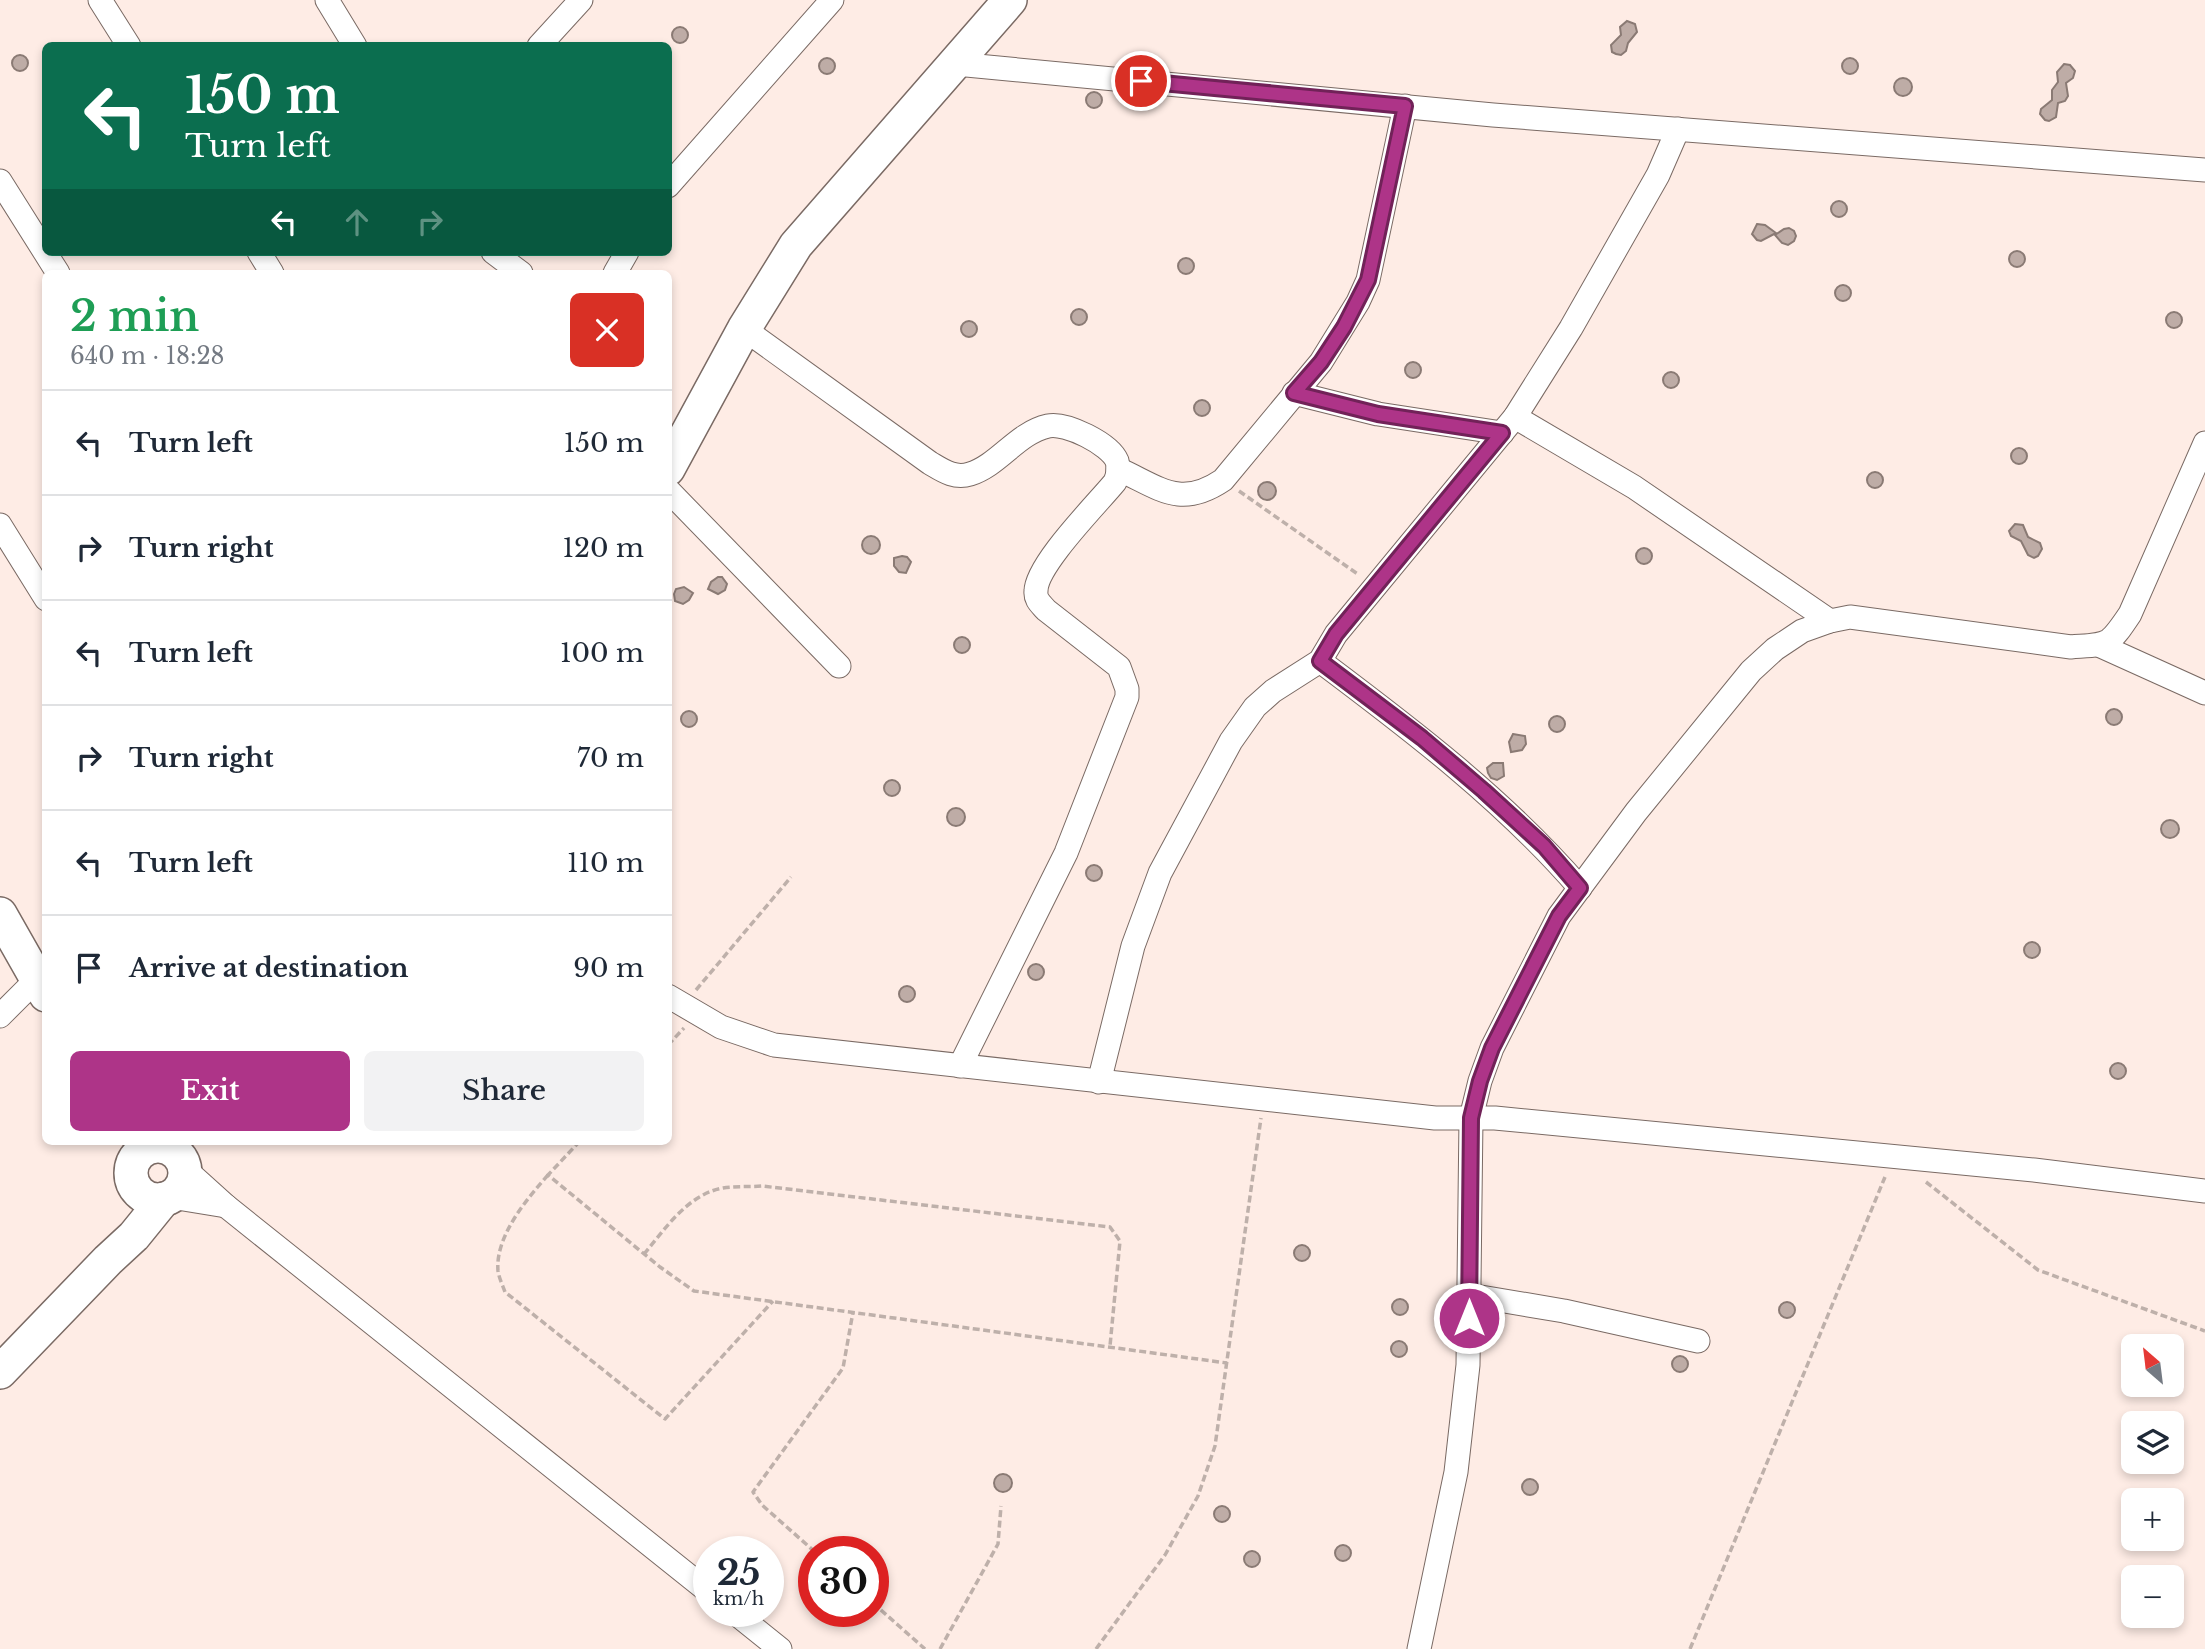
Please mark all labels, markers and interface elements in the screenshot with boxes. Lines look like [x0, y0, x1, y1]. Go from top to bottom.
pin [1111, 51, 1171, 111]
icon: arrive [1122, 62, 1160, 100]
text: 150 m [185, 65, 340, 126]
icon: left [70, 70, 161, 161]
text: Turn left [185, 126, 331, 166]
icon: left [265, 203, 303, 241]
icon: ahead [338, 203, 376, 241]
icon: right [411, 203, 449, 241]
text: 2 min [70, 290, 199, 342]
button: close [570, 293, 644, 367]
text: 640 m · 18:28 [70, 342, 225, 370]
icon: left [70, 424, 108, 462]
text: Turn left [129, 427, 253, 459]
text: 150 m [564, 427, 644, 459]
icon: right [70, 529, 108, 567]
text: Turn right [129, 532, 274, 564]
text: 120 m [562, 532, 644, 564]
icon: left [70, 634, 108, 672]
text: Turn left [129, 637, 253, 669]
text: 100 m [560, 637, 644, 669]
icon: right [70, 739, 108, 777]
text: Turn right [129, 742, 274, 774]
text: 70 m [577, 742, 644, 774]
icon: left [70, 844, 108, 882]
text: Turn left [129, 847, 253, 879]
text: 110 m [567, 847, 644, 879]
icon: arrive [70, 949, 108, 987]
text: Arrive at destination [129, 952, 409, 984]
text: 90 m [573, 952, 644, 984]
button: Exit [70, 1051, 350, 1131]
button: Share [364, 1051, 644, 1131]
position arrow [1432, 1281, 1506, 1355]
north arrow [2121, 1334, 2184, 1396]
map controls [2121, 1334, 2184, 1628]
button: layers [2121, 1411, 2184, 1474]
button: + [2121, 1488, 2184, 1551]
speed limit sign: 30 [798, 1536, 889, 1627]
text: 25 [717, 1551, 760, 1594]
button: − [2121, 1565, 2184, 1628]
text: km/h [713, 1588, 764, 1610]

